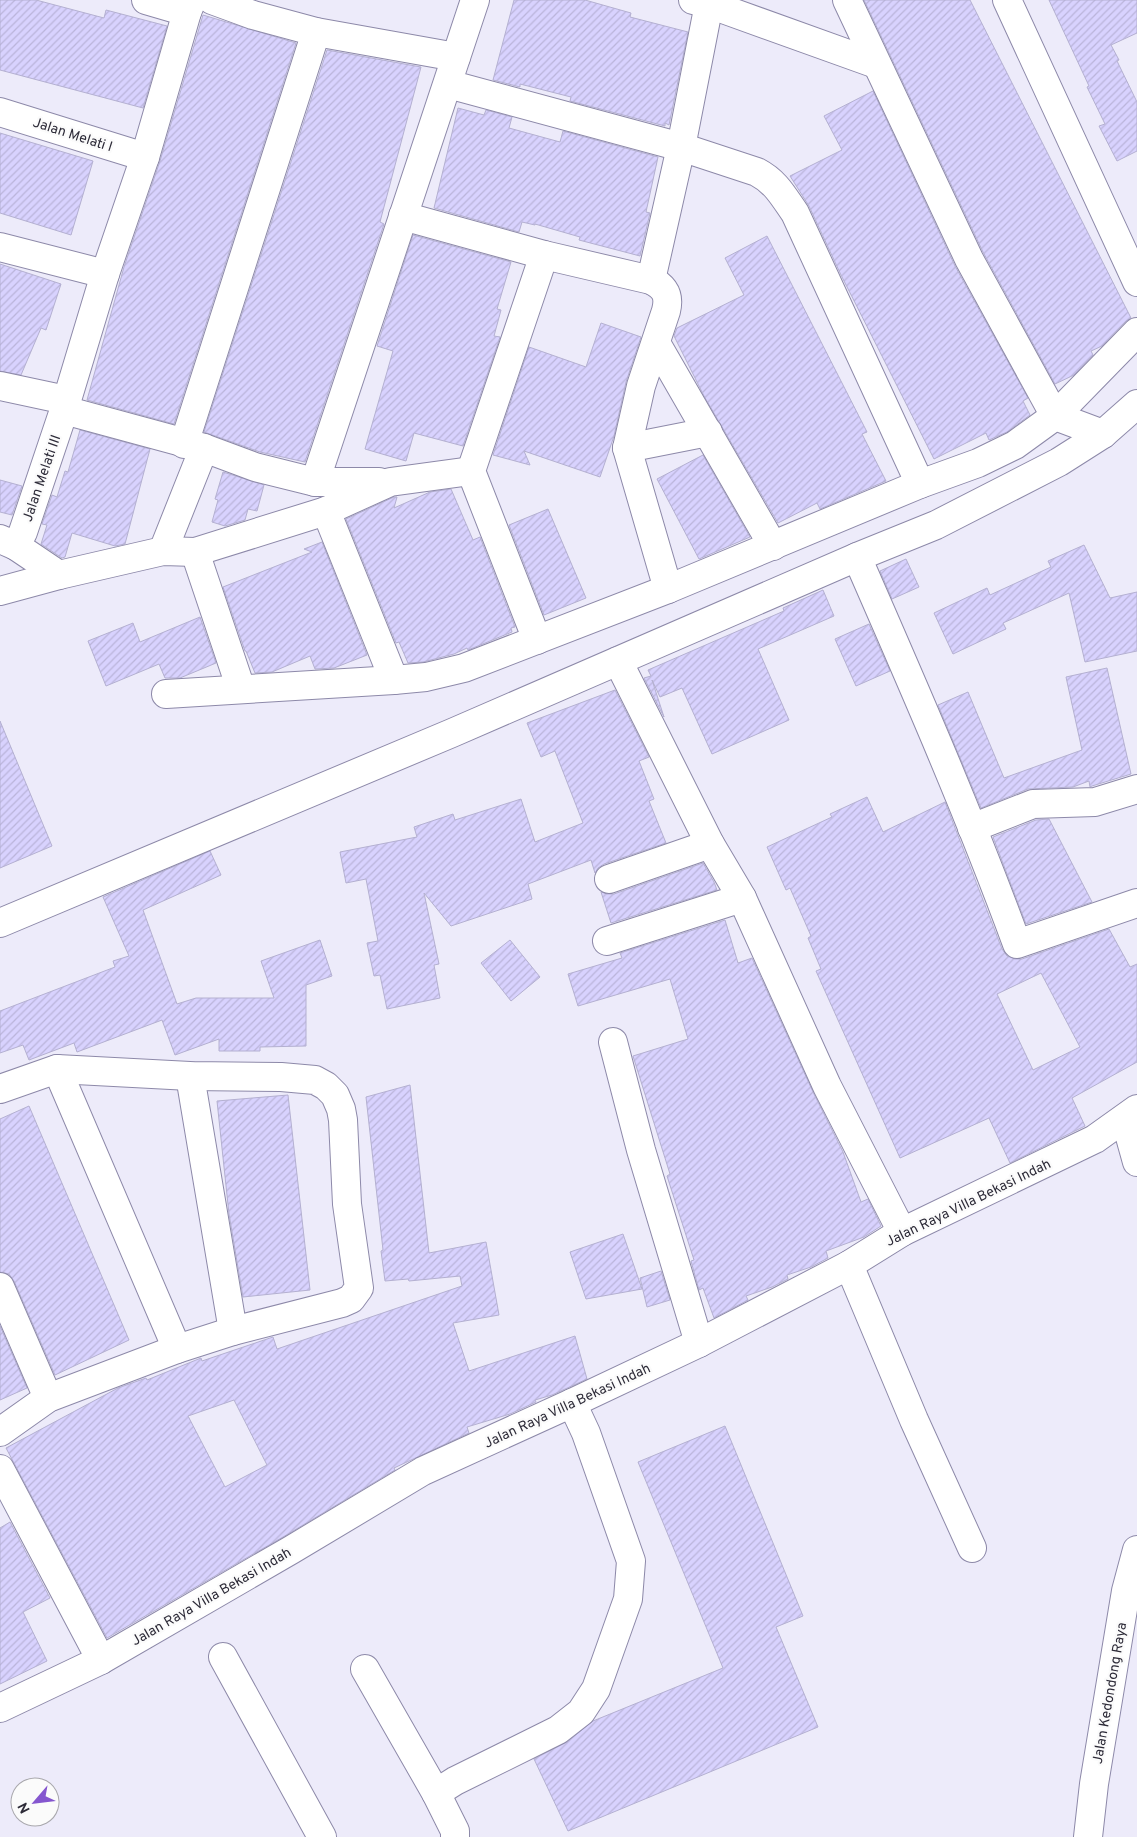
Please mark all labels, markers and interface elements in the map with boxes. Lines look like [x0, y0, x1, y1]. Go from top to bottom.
street label: Jalan Melati I [31, 115, 115, 156]
street label: Jalan Melati III [20, 433, 65, 524]
street label: Jalan Raya Villa Bekasi Indah [883, 1156, 1054, 1251]
street label: Jalan Raya Villa Bekasi Indah [482, 1360, 654, 1452]
street label: Jalan Raya Villa Bekasi Indah [129, 1545, 295, 1650]
street label: Jalan Kedondong Raya [1090, 1621, 1131, 1765]
north arrow [10, 1777, 60, 1827]
text: N [15, 1799, 35, 1816]

